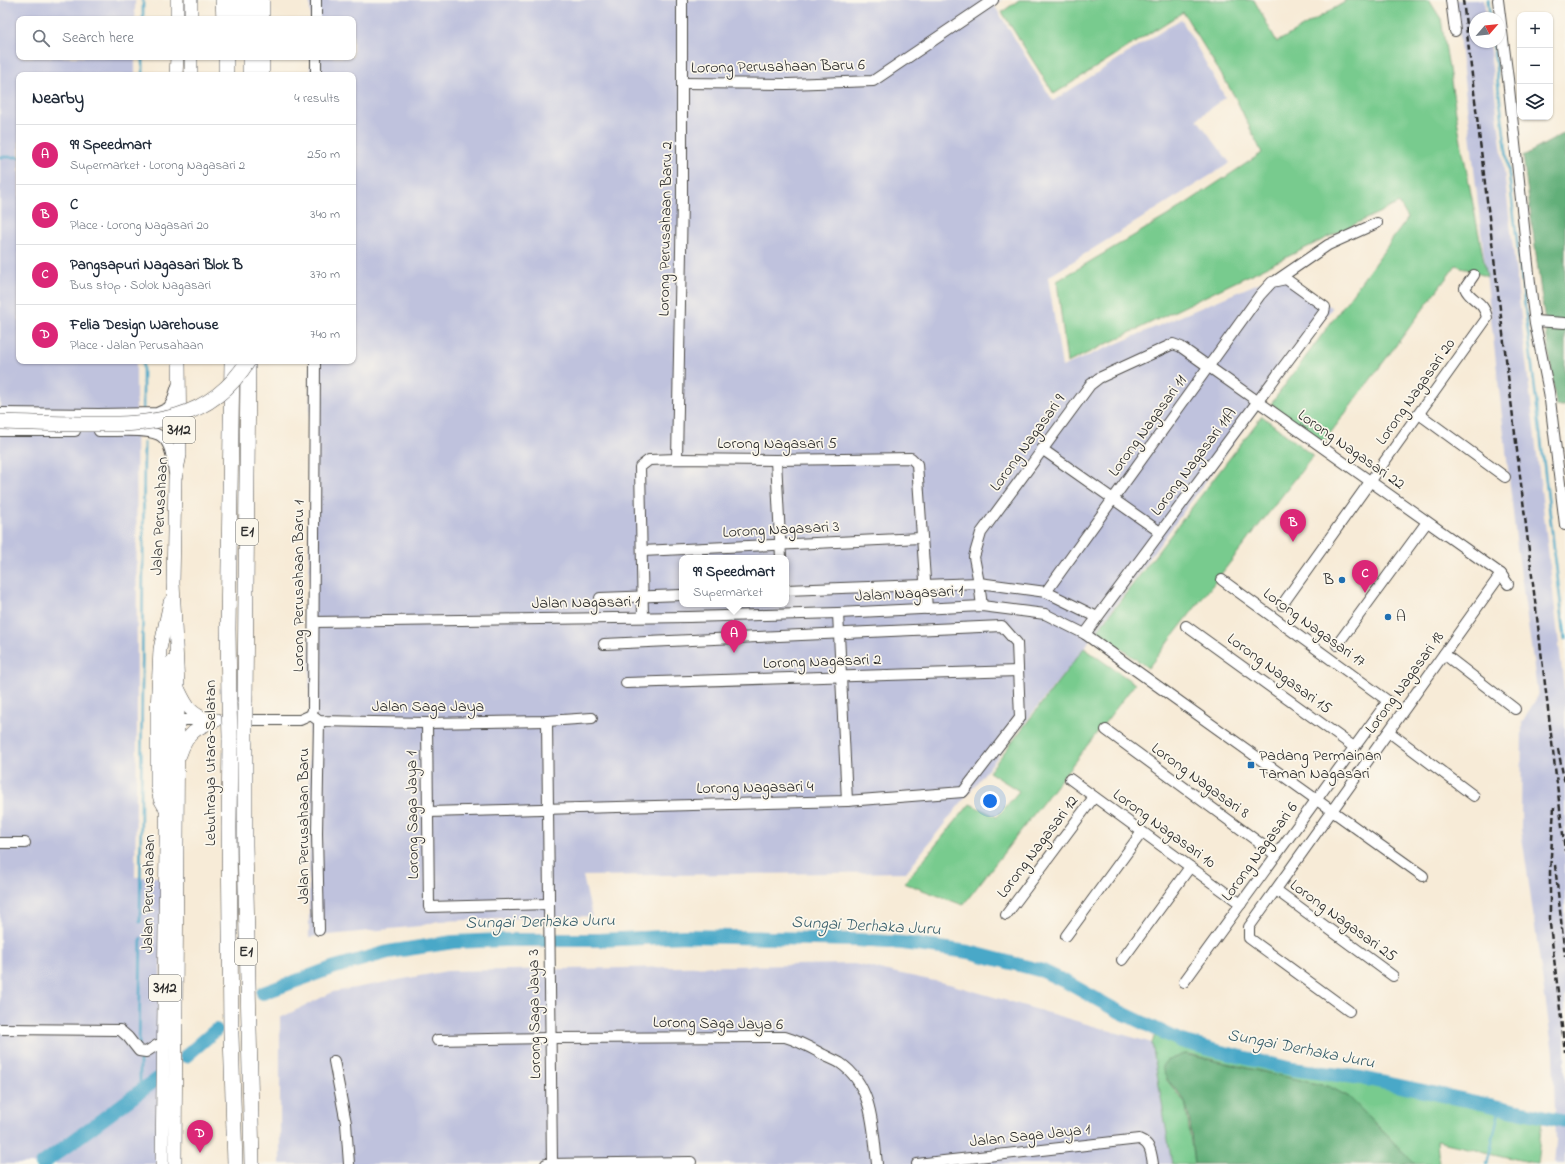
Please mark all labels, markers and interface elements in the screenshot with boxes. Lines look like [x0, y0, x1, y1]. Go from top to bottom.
north arrow [1469, 12, 1505, 48]
map controls [1517, 12, 1553, 120]
button: + [1517, 12, 1553, 48]
search box [16, 16, 356, 60]
icon: search [30, 27, 52, 49]
text: Search here [62, 27, 134, 49]
button: − [1517, 48, 1553, 84]
street label: Lorong Perusahaan Baru 6 [691, 53, 865, 81]
button: layers [1517, 84, 1553, 120]
text: Nearby [32, 86, 84, 111]
text: 4 results [294, 89, 340, 108]
text: 99 Speedmart [70, 134, 152, 156]
street label: Lorong Perusahaan Baru 2 [652, 141, 680, 317]
text: A [41, 145, 49, 164]
text: 250 m [307, 145, 340, 164]
text: Supermarket · Lorong Nagasari 2 [70, 156, 245, 175]
text: C [70, 194, 78, 216]
text: B [41, 205, 49, 224]
text: 340 m [310, 205, 340, 224]
text: Place · Lorong Nagasari 20 [70, 216, 209, 235]
text: Pangsapuri Nagasari Blok B [70, 254, 243, 276]
text: C [41, 265, 49, 284]
text: 370 m [310, 265, 340, 284]
text: Bus stop · Solok Nagasari [70, 276, 211, 295]
text: Felia Design Warehouse [70, 314, 218, 336]
text: D [40, 325, 50, 344]
text: 740 m [310, 325, 340, 344]
street label: Lorong Nagasari 20 [1370, 334, 1462, 450]
text: Place · Jalan Perusahaan [70, 336, 203, 355]
street label: Lorong Nagasari 11 [1103, 370, 1193, 482]
street label: Lorong Nagasari 9 [984, 389, 1072, 497]
street label: Lorong Nagasari 11A [1145, 403, 1243, 521]
street label: Lorong Nagasari 22 [1292, 404, 1410, 496]
road number: 3112 [163, 417, 195, 443]
street label: Lorong Nagasari 5 [717, 432, 837, 456]
street label: Jalan Perusahaan [145, 456, 175, 576]
street label: Lorong Perusahaan Baru 1 [287, 500, 311, 672]
pin: B [1280, 509, 1306, 542]
street label: Lorong Nagasari 3 [722, 515, 840, 545]
road number: E1 [236, 519, 258, 545]
popup [679, 555, 789, 607]
pin: C [1352, 560, 1378, 593]
text: 99 Speedmart [693, 561, 775, 583]
place label: B [1322, 568, 1334, 592]
marker: B [1337, 575, 1347, 585]
street label: Jalan Nagasari 1 [854, 579, 964, 609]
street label: Lorong Nagasari 17 [1258, 582, 1371, 674]
text: Supermarket [693, 583, 763, 602]
street label: Jalan Nagasari 1 [531, 590, 641, 616]
place label: A [1396, 605, 1406, 629]
marker: A [1383, 612, 1393, 622]
pin: A [721, 620, 747, 653]
street label: Lorong Nagasari 18 [1360, 627, 1450, 739]
street label: Lorong Nagasari 15 [1221, 628, 1337, 720]
street label: Lorong Nagasari 2 [762, 648, 882, 676]
street label: Lebuhraya Utara–Selatan [199, 680, 223, 846]
street label: Jalan Saga Jaya [372, 695, 484, 719]
street label: Lorong Nagasari 8 [1146, 737, 1254, 825]
place label: Padang Permainan Taman Nagasari [1259, 744, 1382, 786]
street label: Jalan Perusahaan Baru [292, 748, 316, 904]
street label: Lorong Saga Jaya 1 [400, 751, 426, 879]
marker: Padang Permainan Taman Nagasari [1246, 760, 1256, 770]
street label: Lorong Nagasari 4 [696, 775, 814, 801]
street label: Lorong Nagasari 10 [1107, 783, 1221, 875]
street label: Lorong Nagasari 12 [991, 790, 1085, 904]
your location [980, 791, 1000, 811]
street label: Lorong Nagasari 6 [1216, 797, 1304, 907]
street label: Jalan Perusahaan [136, 834, 162, 954]
street label: Lorong Nagasari 25 [1284, 874, 1402, 968]
water label: Sungai Derhaka Juru [465, 908, 615, 937]
water label: Sungai Derhaka Juru [791, 910, 942, 943]
road number: E1 [235, 939, 257, 965]
street label: Lorong Saga Jaya 3 [522, 949, 548, 1079]
road number: 3112 [149, 975, 181, 1001]
street label: Lorong Saga Jaya 6 [653, 1011, 783, 1037]
water label: Sungai Derhaka Juru [1225, 1022, 1377, 1077]
street label: Jalan Saga Jaya 1 [968, 1118, 1092, 1154]
pin: D [187, 1120, 213, 1153]

